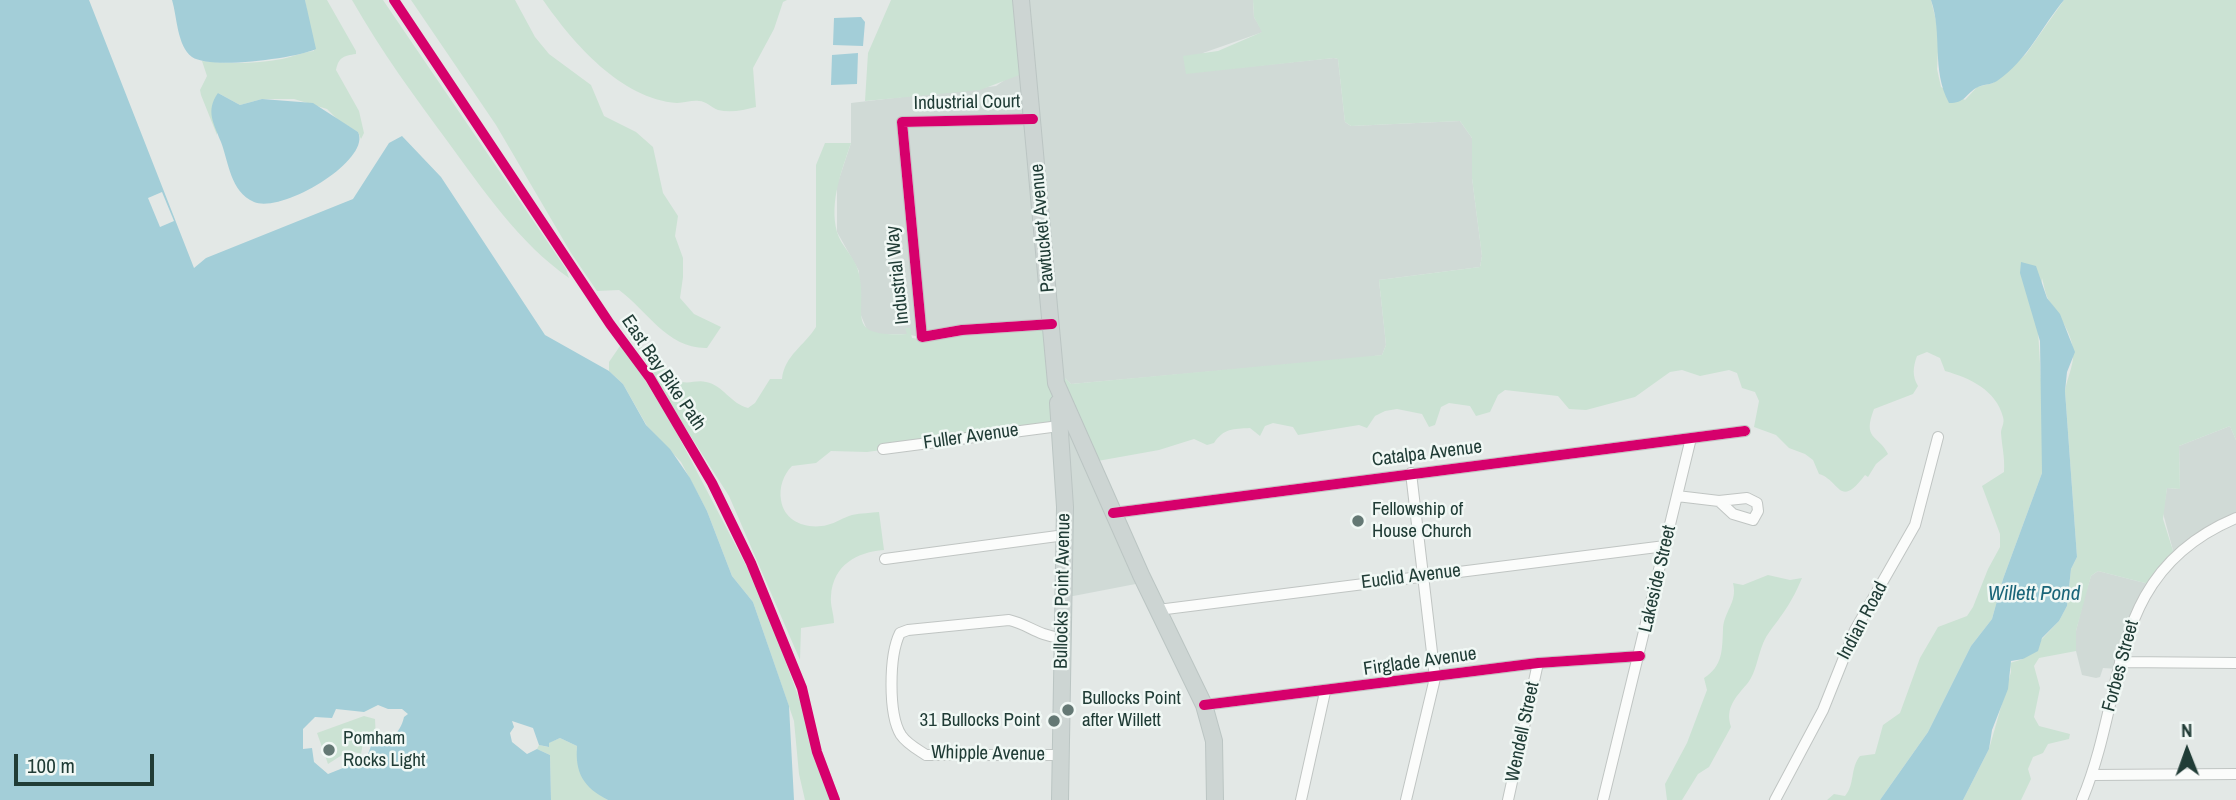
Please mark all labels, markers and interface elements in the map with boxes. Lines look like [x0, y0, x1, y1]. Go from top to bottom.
street label: Industrial Court [914, 91, 1020, 115]
street label: Pawtucket Avenue [1026, 163, 1060, 293]
street label: Industrial Way [881, 225, 915, 325]
street label: East Bay Bike Path [616, 311, 710, 435]
street label: Fuller Avenue [922, 419, 1020, 455]
street label: Catalpa Avenue [1371, 436, 1483, 472]
place label: Fellowship of House Church [1372, 499, 1472, 543]
street label: Bullocks Point Avenue [1050, 513, 1076, 669]
marker: Fellowship of House Church [1350, 513, 1366, 529]
street label: Lakeside Street [1635, 523, 1681, 635]
street label: Euclid Avenue [1360, 560, 1462, 594]
street label: Indian Road [1833, 578, 1893, 664]
water label: Willett Pond [1988, 581, 2080, 607]
street label: Forbes Street [2098, 618, 2144, 714]
street label: Firglade Avenue [1362, 643, 1478, 681]
street label: Wendell Street [1501, 680, 1545, 784]
place label: Bullocks Point after Willett [1082, 688, 1181, 732]
marker: Bullocks Point after Willett [1060, 702, 1076, 718]
place label: 31 Bullocks Point [920, 710, 1040, 732]
marker: 31 Bullocks Point [1046, 713, 1062, 729]
north arrow [2152, 716, 2222, 786]
text: N [2181, 717, 2192, 743]
place label: Pomham Rocks Light [343, 728, 425, 772]
scale bar [18, 740, 158, 784]
marker: Pomham Rocks Light [321, 742, 337, 758]
street label: Whipple Avenue [931, 742, 1045, 766]
text: 100 m [27, 751, 75, 780]

